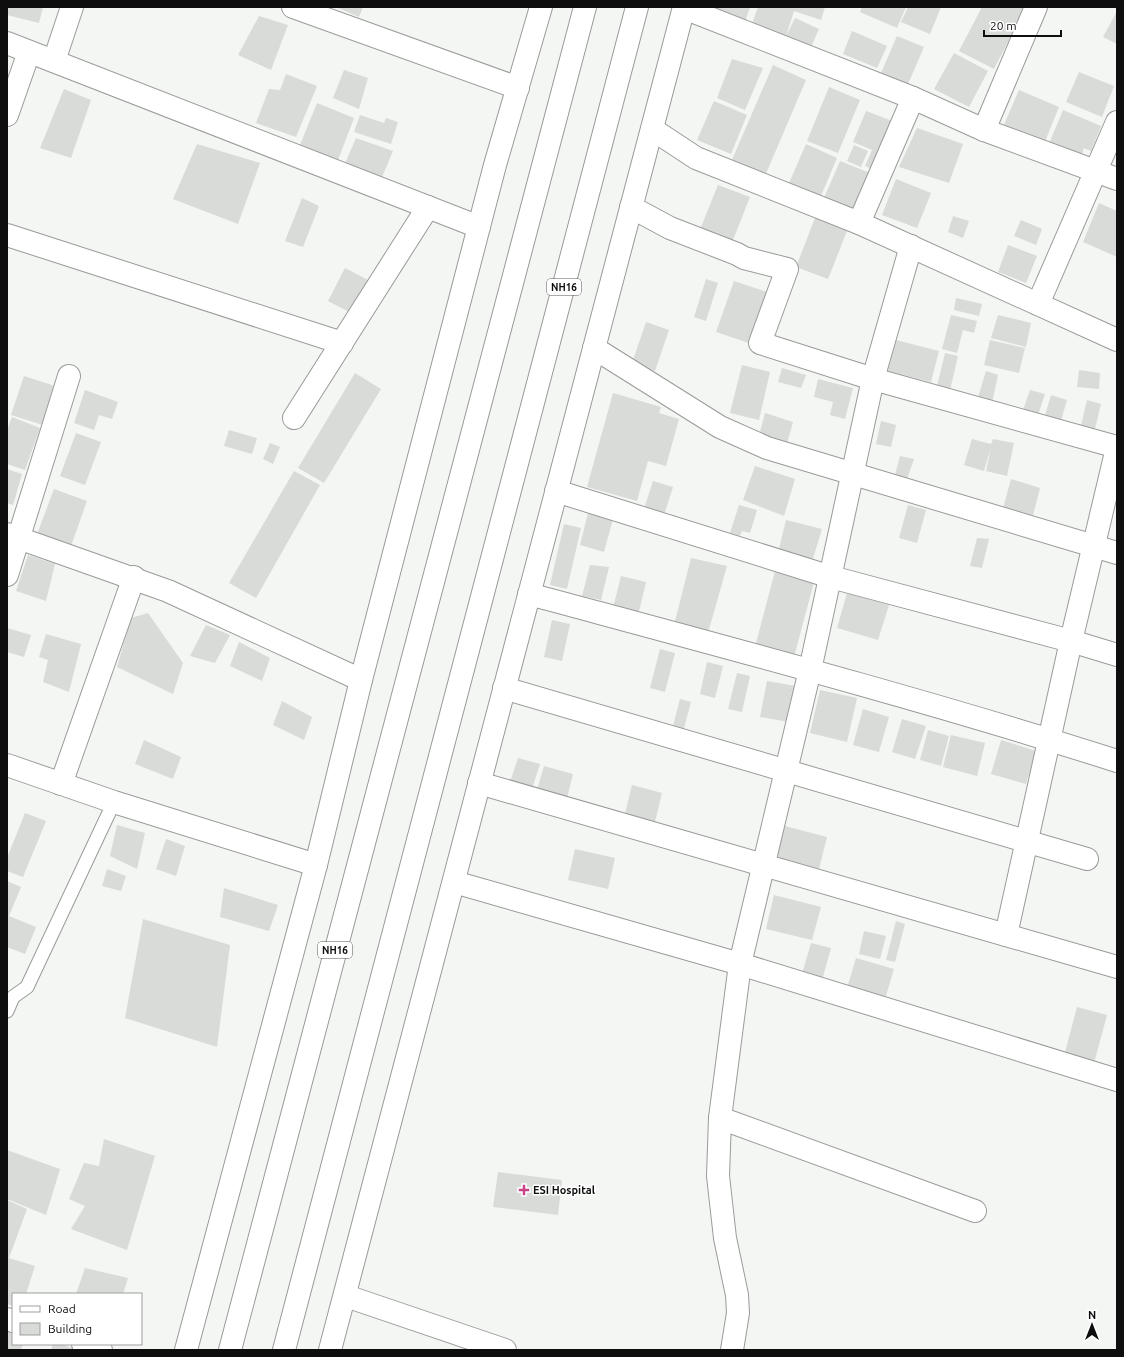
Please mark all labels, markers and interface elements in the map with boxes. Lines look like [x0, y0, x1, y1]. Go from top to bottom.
scale bar [984, 12, 1061, 38]
text: 20 m [990, 19, 1017, 32]
road number: NH16 [547, 279, 581, 295]
road number: NH16 [318, 942, 352, 958]
marker: ESI Hospital [518, 1184, 530, 1196]
place label: ESI Hospital [533, 1184, 596, 1196]
legend [12, 1293, 142, 1345]
text: Road [48, 1302, 76, 1315]
north arrow [1072, 1305, 1112, 1345]
text: N [1088, 1309, 1096, 1321]
text: Building [48, 1322, 92, 1335]

